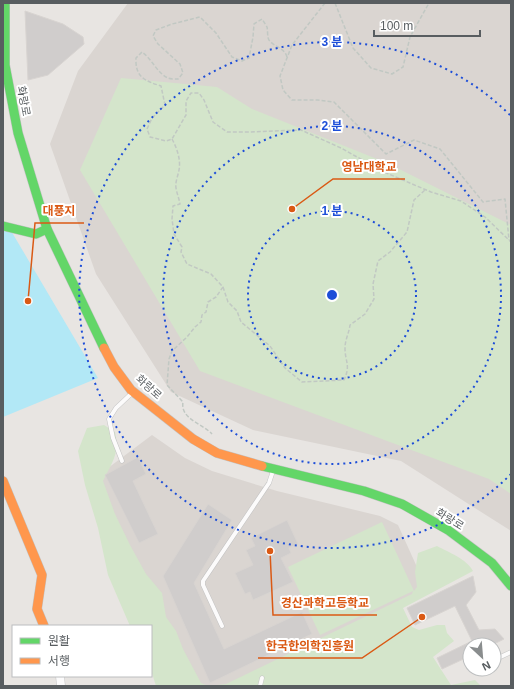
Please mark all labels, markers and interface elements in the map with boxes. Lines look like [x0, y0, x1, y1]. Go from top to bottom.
scale bar [374, 12, 480, 38]
text: 100 m [380, 19, 413, 33]
text: 3 분 [321, 35, 343, 49]
street label: 화랑로 [15, 85, 33, 117]
text: 2 분 [321, 119, 343, 133]
callout: 영남대학교 [333, 155, 405, 179]
text: 영남대학교 [341, 160, 397, 174]
callout: 대풍지 [35, 199, 84, 223]
text: 대풍지 [42, 204, 76, 218]
text: 1 분 [321, 204, 343, 218]
centre of rings [325, 288, 339, 302]
street label: 화랑로 [134, 372, 164, 402]
street label: 화랑로 [434, 506, 466, 532]
callout: 경산과학고등학교 [273, 591, 377, 615]
text: 경산과학고등학교 [281, 596, 369, 610]
legend [12, 625, 152, 677]
text: 원활 [48, 634, 70, 648]
callout: 한국한의학진흥원 [258, 634, 362, 658]
north arrow [462, 637, 502, 677]
text: 한국한의학진흥원 [266, 639, 354, 653]
text: 서행 [48, 654, 70, 668]
text: N [480, 659, 493, 673]

